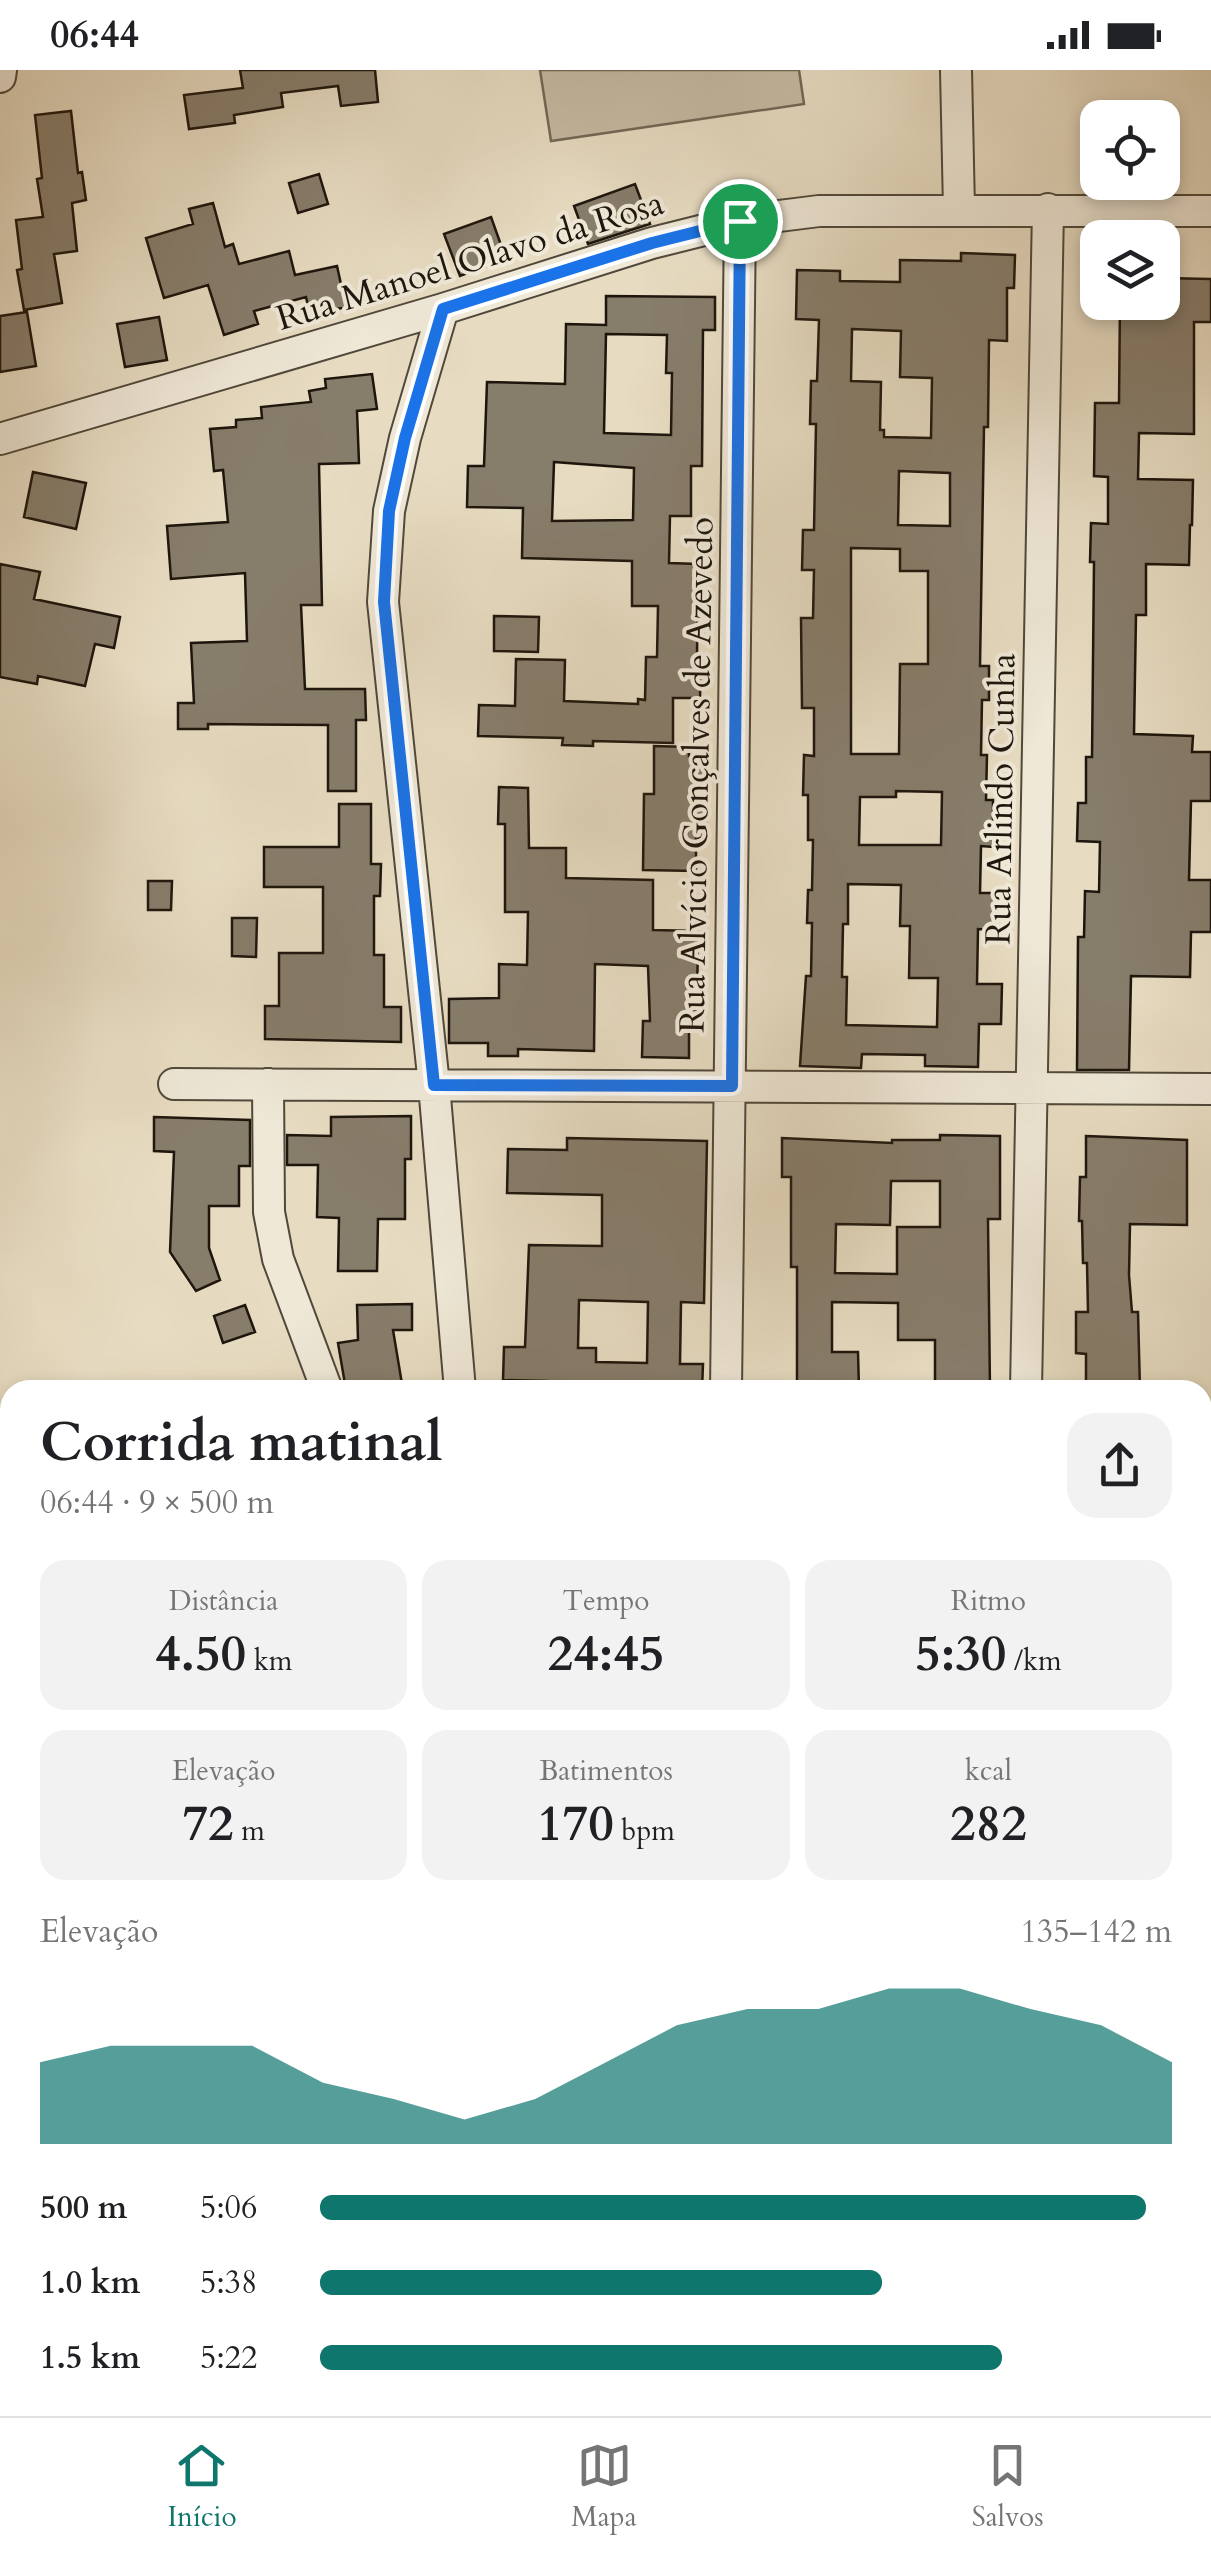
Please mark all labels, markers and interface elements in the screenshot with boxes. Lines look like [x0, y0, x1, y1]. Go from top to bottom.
text: 06:44 [50, 9, 139, 61]
map controls [1080, 100, 1180, 320]
button: locate [1080, 100, 1180, 200]
street label: Rua Manoel Olavo da Rosa [271, 179, 669, 343]
pin [698, 179, 783, 264]
icon: arrive [713, 194, 768, 249]
button: layers [1080, 220, 1180, 320]
street label: Rua Alvício Gonçalves de Azevedo [668, 517, 726, 1033]
street label: Rua Arlindo Cunha [974, 653, 1028, 945]
text: Corrida matinal [40, 1406, 443, 1480]
button: share [1067, 1413, 1172, 1518]
text: 06:44 · 9 × 500 m [40, 1481, 274, 1525]
text: Distância [169, 1582, 278, 1620]
text: Tempo [563, 1582, 649, 1620]
text: Ritmo [951, 1582, 1026, 1620]
text: 4.50 [155, 1620, 246, 1688]
text: 24:45 [548, 1620, 664, 1688]
text: 5:30 [915, 1620, 1006, 1688]
text: km [246, 1642, 292, 1680]
text: /km [1006, 1642, 1062, 1680]
text: Elevação [172, 1752, 275, 1790]
text: Batimentos [539, 1752, 673, 1790]
text: kcal [965, 1752, 1012, 1790]
text: 72 [182, 1790, 234, 1858]
text: 170 [537, 1790, 614, 1858]
text: 282 [950, 1790, 1027, 1858]
text: m [234, 1812, 265, 1850]
text: bpm [614, 1812, 675, 1850]
text: Elevação [40, 1910, 158, 1954]
text: 135–142 m [1020, 1910, 1172, 1954]
text: 500 m [40, 2186, 127, 2230]
text: 5:06 [200, 2186, 257, 2230]
text: 1.0 km [40, 2261, 140, 2305]
text: 5:38 [200, 2261, 257, 2305]
text: 1.5 km [40, 2336, 140, 2380]
text: 5:22 [200, 2336, 257, 2380]
tab: Início [167, 2438, 237, 2536]
tab: Mapa [571, 2438, 637, 2536]
tab: Salvos [972, 2438, 1044, 2536]

